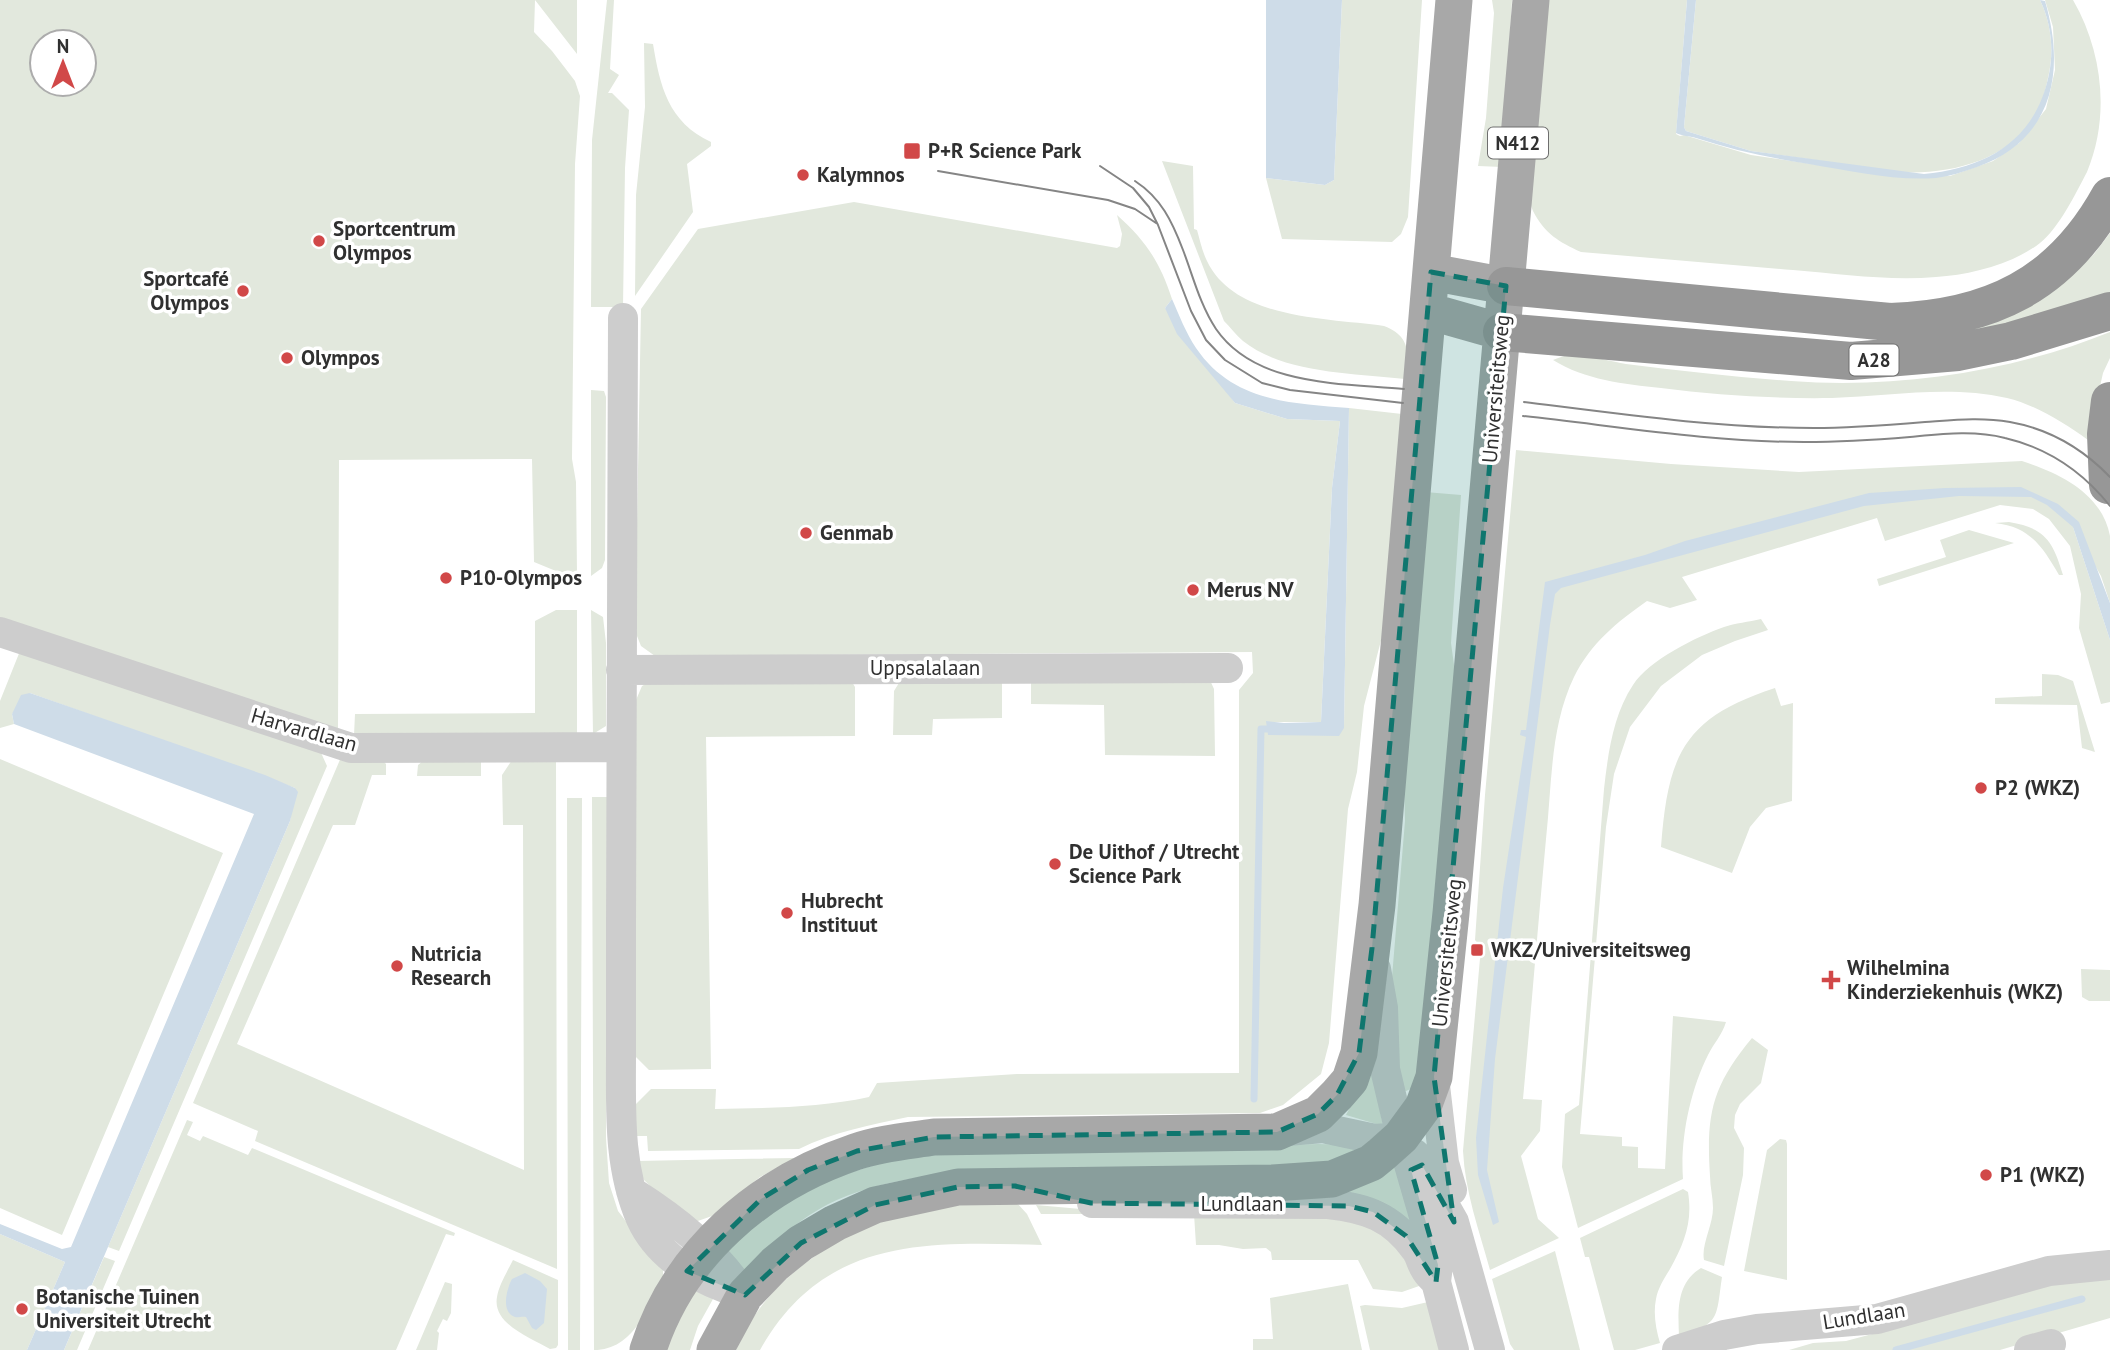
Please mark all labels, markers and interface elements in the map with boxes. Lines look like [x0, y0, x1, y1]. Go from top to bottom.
north arrow [28, 28, 98, 98]
text: N [57, 34, 69, 58]
road number: N412 [1488, 127, 1548, 158]
place label: P+R Science Park [928, 137, 1082, 164]
marker: P+R Science Park [902, 141, 922, 161]
place label: Kalymnos [817, 161, 905, 188]
marker: Kalymnos [795, 167, 811, 183]
place label: Sportcentrum Olympos [333, 215, 456, 266]
marker: Sportcentrum Olympos [311, 233, 327, 249]
place label: Sportcafé Olympos [143, 265, 229, 316]
marker: Sportcafé Olympos [235, 283, 251, 299]
street label: Universiteitsweg [1476, 314, 1515, 464]
place label: Olympos [301, 344, 380, 371]
road number: A28 [1850, 344, 1898, 376]
marker: Olympos [279, 350, 295, 366]
place label: Genmab [820, 519, 893, 546]
marker: Genmab [798, 525, 814, 541]
place label: P10-Olympos [460, 564, 582, 591]
marker: P10-Olympos [438, 570, 454, 586]
place label: Merus NV [1207, 576, 1294, 603]
marker: Merus NV [1185, 582, 1201, 598]
street label: Uppsalalaan [870, 654, 980, 681]
street label: Harvardlaan [248, 702, 360, 758]
place label: P2 (WKZ) [1995, 774, 2080, 801]
marker: P2 (WKZ) [1973, 780, 1989, 796]
place label: De Uithof / Utrecht Science Park [1069, 838, 1240, 889]
marker: De Uithof / Utrecht Science Park [1047, 856, 1063, 872]
street label: Universiteitsweg [1425, 877, 1468, 1028]
place label: Hubrecht Instituut [801, 887, 884, 938]
marker: Hubrecht Instituut [779, 905, 795, 921]
place label: WKZ/Universiteitsweg [1491, 936, 1691, 963]
place label: Nutricia Research [411, 940, 491, 991]
marker: WKZ/Universiteitsweg [1469, 942, 1485, 958]
place label: Wilhelmina Kinderziekenhuis (WKZ) [1847, 954, 2063, 1005]
marker: Nutricia Research [389, 958, 405, 974]
marker: Wilhelmina Kinderziekenhuis (WKZ) [1821, 970, 1841, 990]
place label: P1 (WKZ) [2000, 1161, 2085, 1188]
marker: P1 (WKZ) [1978, 1167, 1994, 1183]
street label: Lundlaan [1201, 1190, 1284, 1217]
place label: Botanische Tuinen Universiteit Utrecht [36, 1283, 212, 1334]
street label: Lundlaan [1821, 1296, 1907, 1335]
marker: Botanische Tuinen Universiteit Utrecht [14, 1301, 30, 1317]

